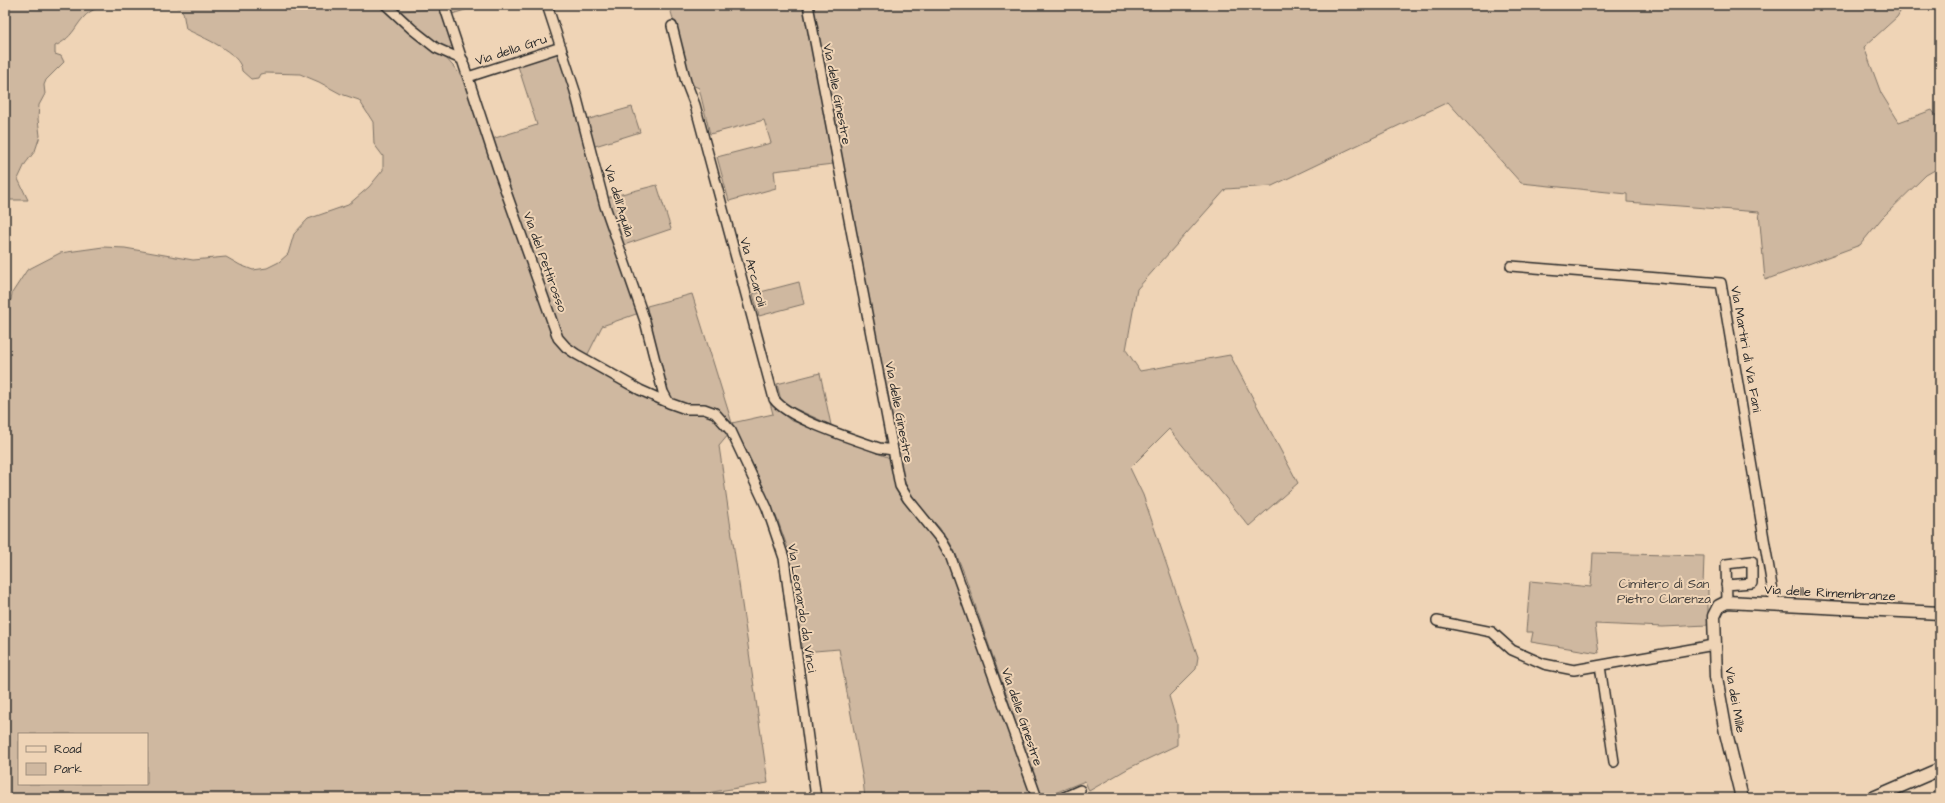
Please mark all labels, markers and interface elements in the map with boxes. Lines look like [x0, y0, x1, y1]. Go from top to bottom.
street label: Via della Gru [473, 30, 549, 70]
street label: Via delle Ginestre [818, 42, 856, 146]
street label: Via dell'Aquila [600, 163, 639, 239]
street label: Via del Pettirosso [518, 209, 572, 315]
street label: Via Arcaroli [735, 235, 771, 309]
street label: Via Martiri di Via Fani [1726, 284, 1766, 414]
street label: Via delle Ginestre [880, 360, 918, 464]
street label: Via Leonardo da Vinci [783, 542, 821, 674]
park label: Cimitero di San Pietro Clarenza [1617, 575, 1711, 608]
street label: Via delle Rimembranze [1764, 581, 1896, 605]
street label: Via delle Ginestre [997, 666, 1047, 768]
street label: Via dei Mille [1720, 666, 1750, 734]
legend [18, 733, 148, 785]
text: Road [54, 741, 82, 758]
text: Park [54, 761, 82, 778]

